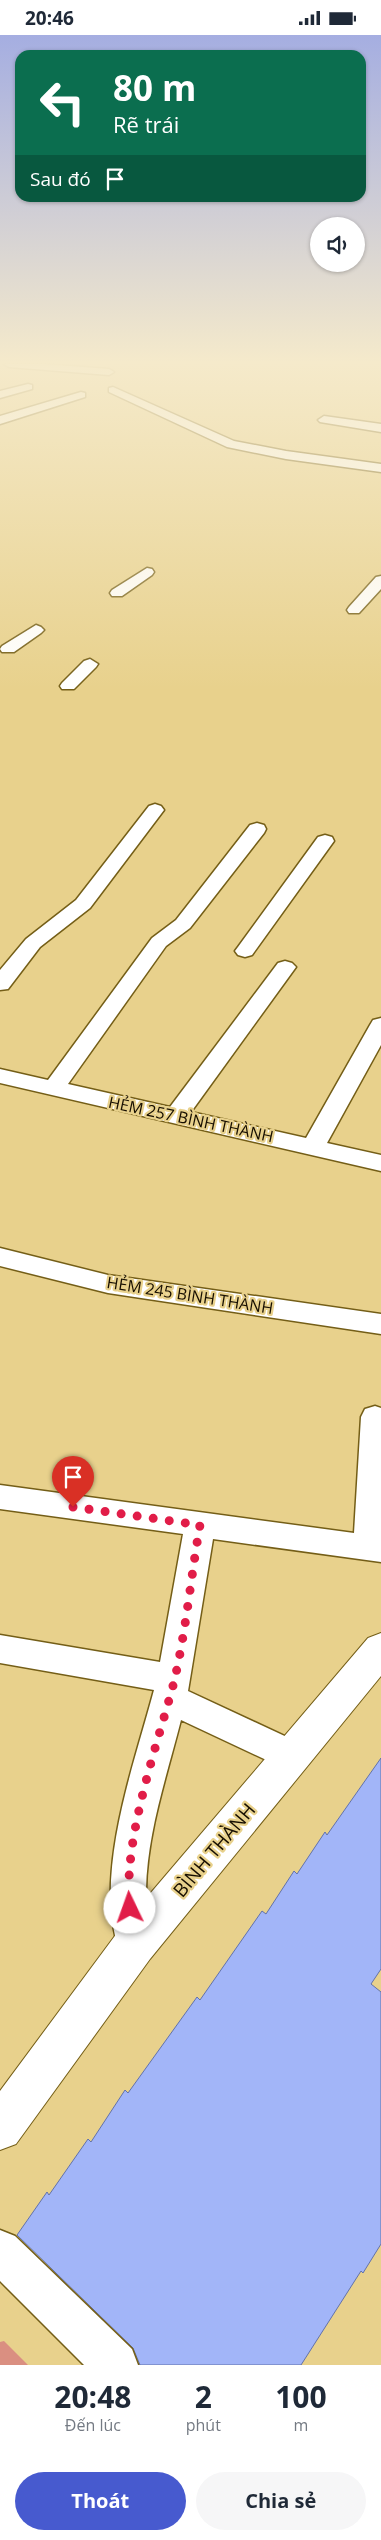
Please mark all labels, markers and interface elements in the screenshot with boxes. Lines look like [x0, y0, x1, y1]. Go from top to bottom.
text: 20:46 [25, 5, 74, 31]
text: 80 m [113, 64, 196, 111]
icon: left [30, 70, 95, 135]
text: Rẽ trái [113, 109, 179, 139]
icon: arrive [101, 165, 129, 193]
text: Sau đó [30, 166, 91, 192]
map controls [310, 217, 365, 272]
button: sound [310, 217, 365, 272]
street label: HẺM 257 BÌNH THÀNH [106, 1091, 276, 1147]
street label: HẺM 245 BÌNH THÀNH [105, 1271, 275, 1319]
pin [52, 1456, 94, 1507]
icon: arrive [59, 1463, 87, 1491]
street label: BÌNH THÀNH [167, 1797, 261, 1903]
position arrow [103, 1881, 155, 1933]
text: 20:48 [54, 2376, 131, 2417]
text: 2 [195, 2376, 212, 2417]
text: 100 [275, 2376, 327, 2417]
text: Đến lúc [65, 2414, 121, 2436]
text: phút [186, 2414, 221, 2436]
text: m [294, 2414, 308, 2436]
button: Thoát [15, 2472, 186, 2530]
button: Chia sẻ [196, 2472, 366, 2530]

